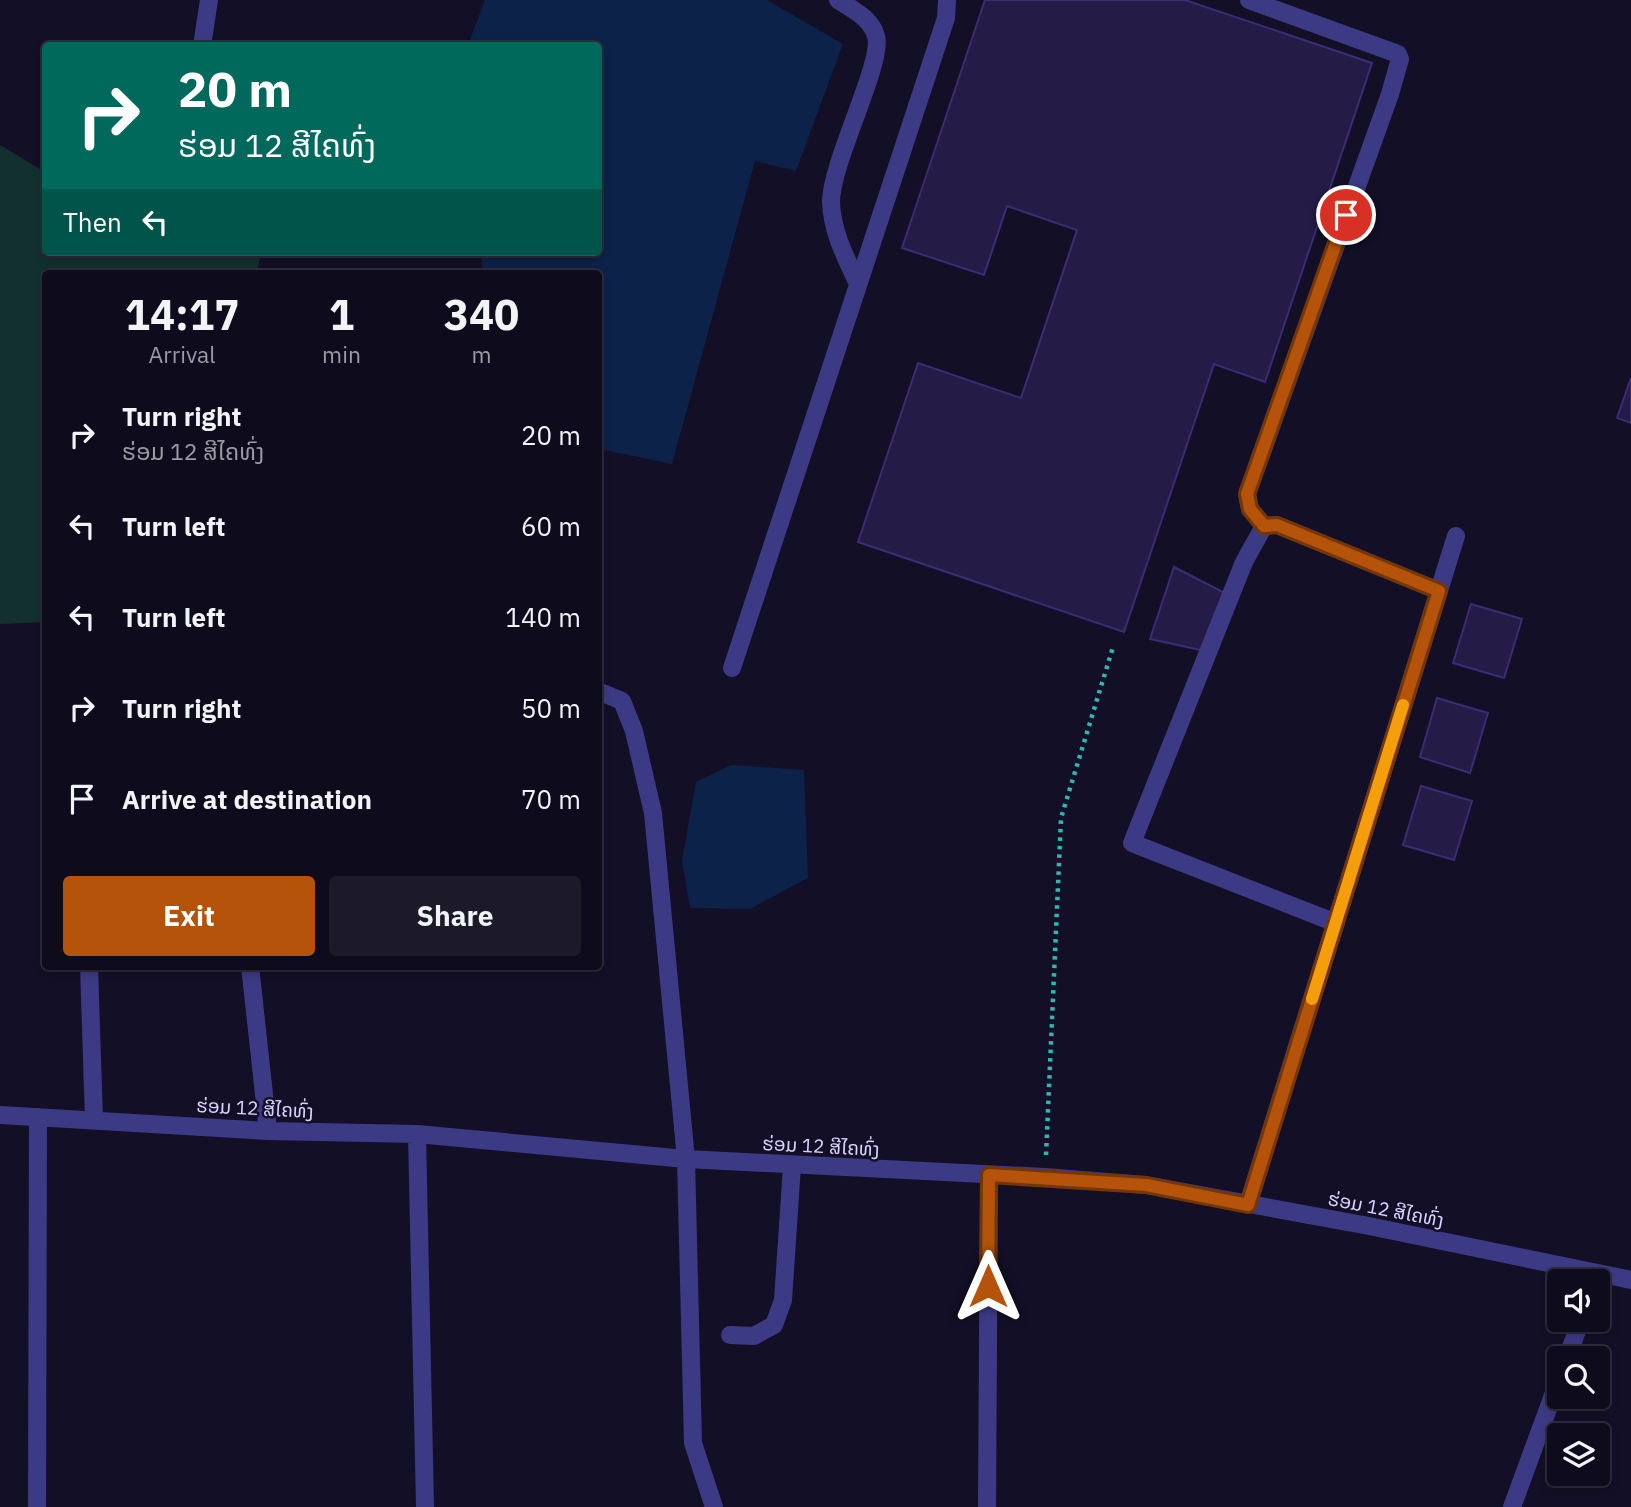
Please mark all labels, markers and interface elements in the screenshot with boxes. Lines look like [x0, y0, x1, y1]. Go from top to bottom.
text: 20 m [178, 57, 292, 120]
icon: right [63, 70, 154, 161]
text: ຮ່ອມ 12 ສີໄຄທົ່ງ [178, 124, 376, 166]
pin [1316, 185, 1376, 245]
icon: arrive [1327, 196, 1365, 234]
icon: left [136, 203, 174, 241]
text: Then [63, 205, 122, 239]
text: 14:17 [125, 287, 239, 342]
text: 1 [329, 287, 354, 342]
text: 340 [444, 287, 519, 342]
text: Arrival [149, 339, 216, 369]
text: min [322, 339, 361, 369]
text: m [471, 339, 492, 369]
text: Turn right [122, 399, 241, 433]
icon: right [63, 416, 101, 454]
text: 20 m [521, 418, 581, 452]
text: ຮ່ອມ 12 ສີໄຄທົ່ງ [122, 436, 264, 466]
icon: left [63, 507, 101, 545]
text: Turn left [122, 509, 225, 543]
text: 60 m [521, 509, 581, 543]
icon: left [63, 598, 101, 636]
text: Turn left [122, 600, 225, 634]
text: 140 m [505, 600, 581, 634]
icon: right [63, 689, 101, 727]
text: Turn right [122, 691, 241, 725]
text: 50 m [521, 691, 581, 725]
icon: arrive [63, 780, 101, 818]
text: Arrive at destination [122, 782, 372, 816]
text: 70 m [521, 782, 581, 816]
button: Exit [63, 876, 315, 956]
button: Share [329, 876, 581, 956]
street label: ຮ່ອມ 12 ສີໄຄທົ່ງ [196, 1092, 314, 1123]
street label: ຮ່ອມ 12 ສີໄຄທົ່ງ [762, 1130, 880, 1161]
street label: ຮ່ອມ 12 ສີໄຄທົ່ງ [1326, 1185, 1446, 1232]
position arrow [951, 1249, 1025, 1323]
map controls [1547, 1269, 1610, 1486]
button: sound [1547, 1269, 1610, 1332]
button: search [1547, 1346, 1610, 1409]
button: layers [1547, 1423, 1610, 1486]

